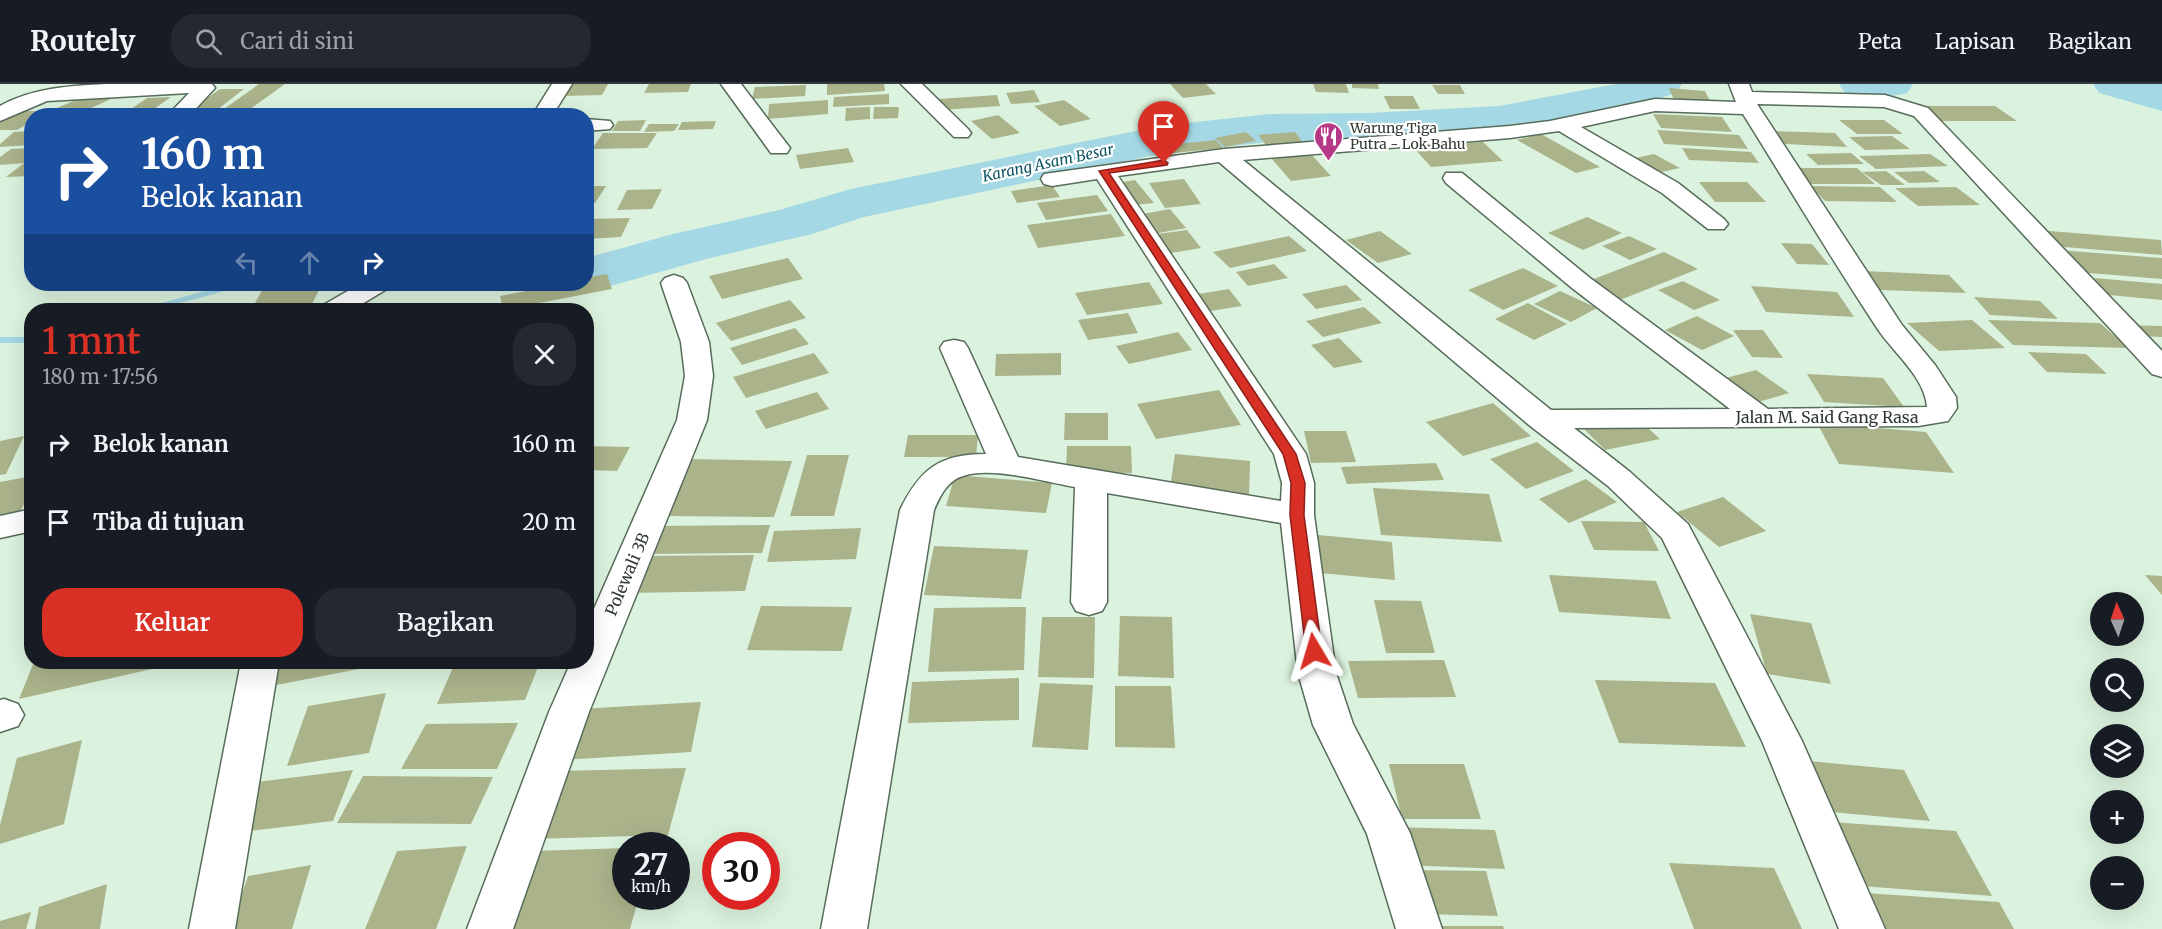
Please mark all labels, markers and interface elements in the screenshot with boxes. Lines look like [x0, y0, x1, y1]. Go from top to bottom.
search box [171, 14, 591, 68]
text: Routely [30, 23, 135, 59]
icon: search [192, 25, 225, 58]
text: Cari di sini [240, 27, 354, 55]
text: Peta [1858, 28, 1902, 55]
text: Lapisan [1935, 28, 2015, 55]
text: Bagikan [2048, 28, 2132, 55]
pin [1138, 101, 1189, 163]
icon: arrive [1147, 110, 1180, 143]
place label: Warung Tiga Putra - Lok Bahu [1349, 119, 1466, 153]
restaurant icon: Warung Tiga Putra - Lok Bahu [1313, 120, 1345, 162]
text: 160 m [141, 128, 265, 180]
icon: right [42, 132, 120, 210]
water label: Karang Asam Besar [980, 139, 1116, 186]
text: Belok kanan [141, 180, 303, 214]
icon: left [230, 246, 263, 279]
icon: ahead [293, 246, 326, 279]
icon: right [356, 246, 389, 279]
text: 1 mnt [42, 319, 141, 364]
button: close [513, 323, 576, 386]
text: 180 m · 17:56 [42, 364, 158, 389]
street label: Jalan M. Said Gang Rasa [1734, 407, 1919, 427]
icon: right [42, 428, 75, 461]
text: Belok kanan [93, 430, 229, 458]
text: 160 m [512, 430, 576, 458]
icon: arrive [42, 506, 75, 539]
text: Tiba di tujuan [93, 508, 244, 536]
text: 20 m [522, 508, 576, 536]
street label: Polewali 3B [601, 529, 654, 618]
button: Keluar [42, 588, 303, 657]
button: Bagikan [315, 588, 576, 657]
north arrow [2090, 592, 2144, 646]
map controls [2090, 592, 2144, 910]
position arrow [1282, 619, 1346, 683]
button: search [2090, 658, 2144, 712]
button: layers [2090, 724, 2144, 778]
button: + [2090, 790, 2144, 844]
speed limit sign: 30 [702, 832, 780, 910]
text: 27 [634, 845, 668, 883]
button: − [2090, 856, 2144, 910]
text: km/h [631, 877, 671, 896]

